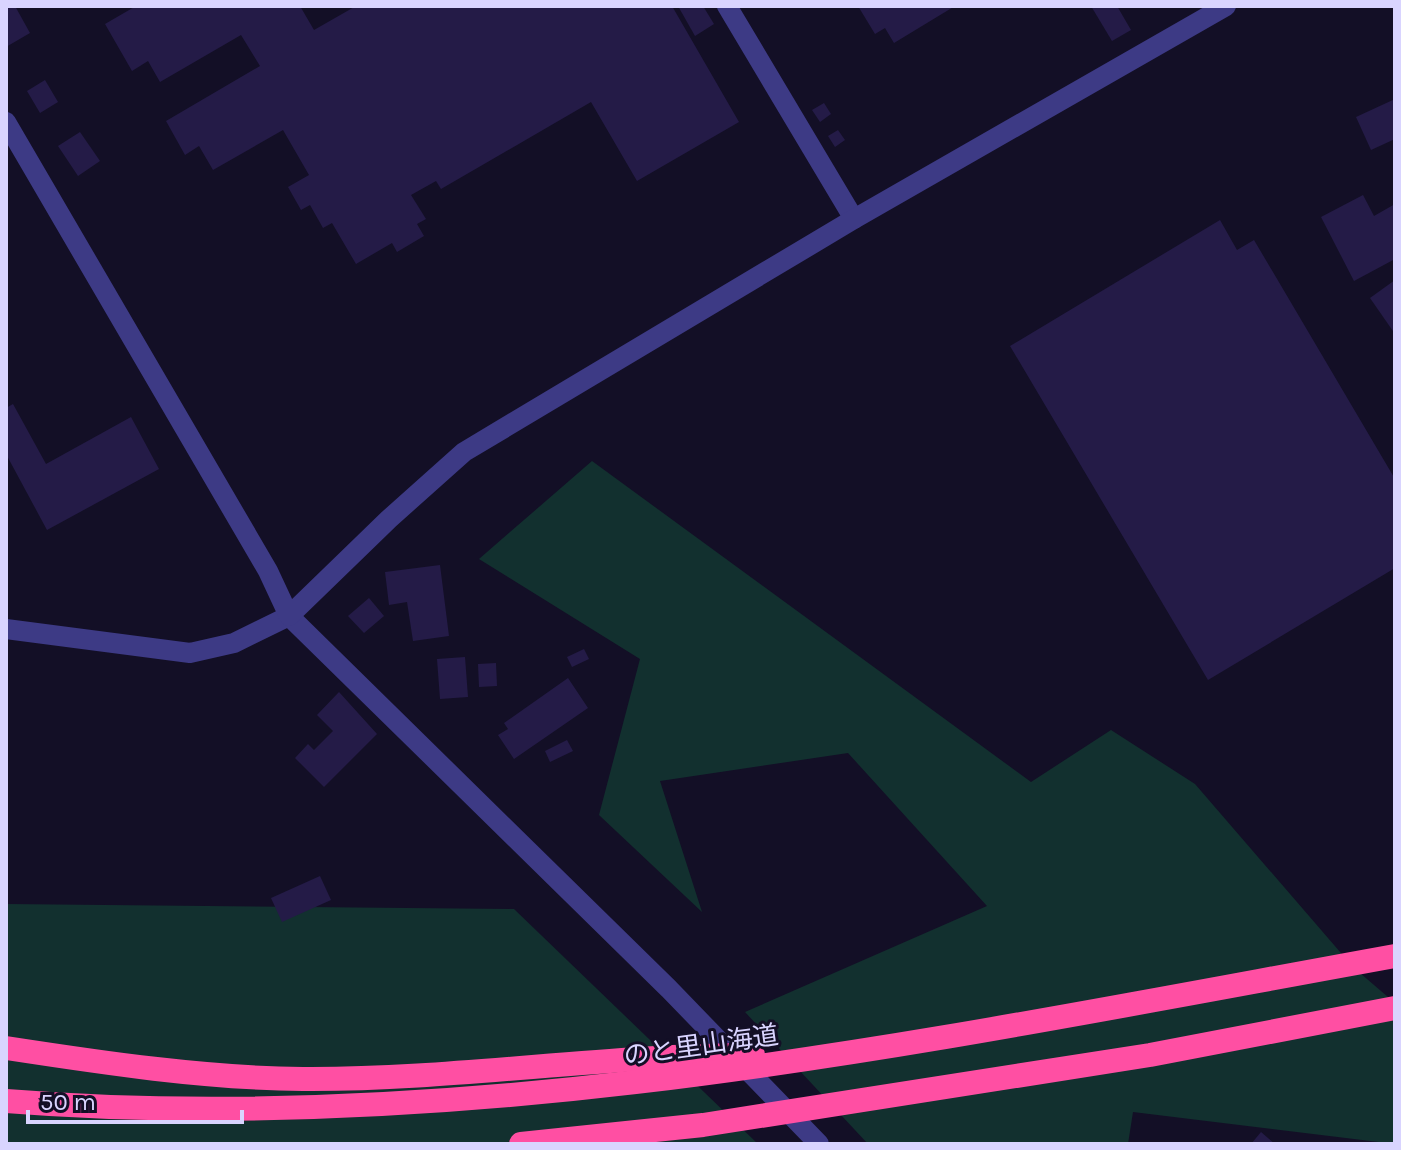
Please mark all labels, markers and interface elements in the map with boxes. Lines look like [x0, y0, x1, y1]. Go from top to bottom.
street label: のと里山海道 [622, 1019, 780, 1072]
scale bar [28, 1074, 242, 1124]
text: 50 m [40, 1088, 96, 1116]

